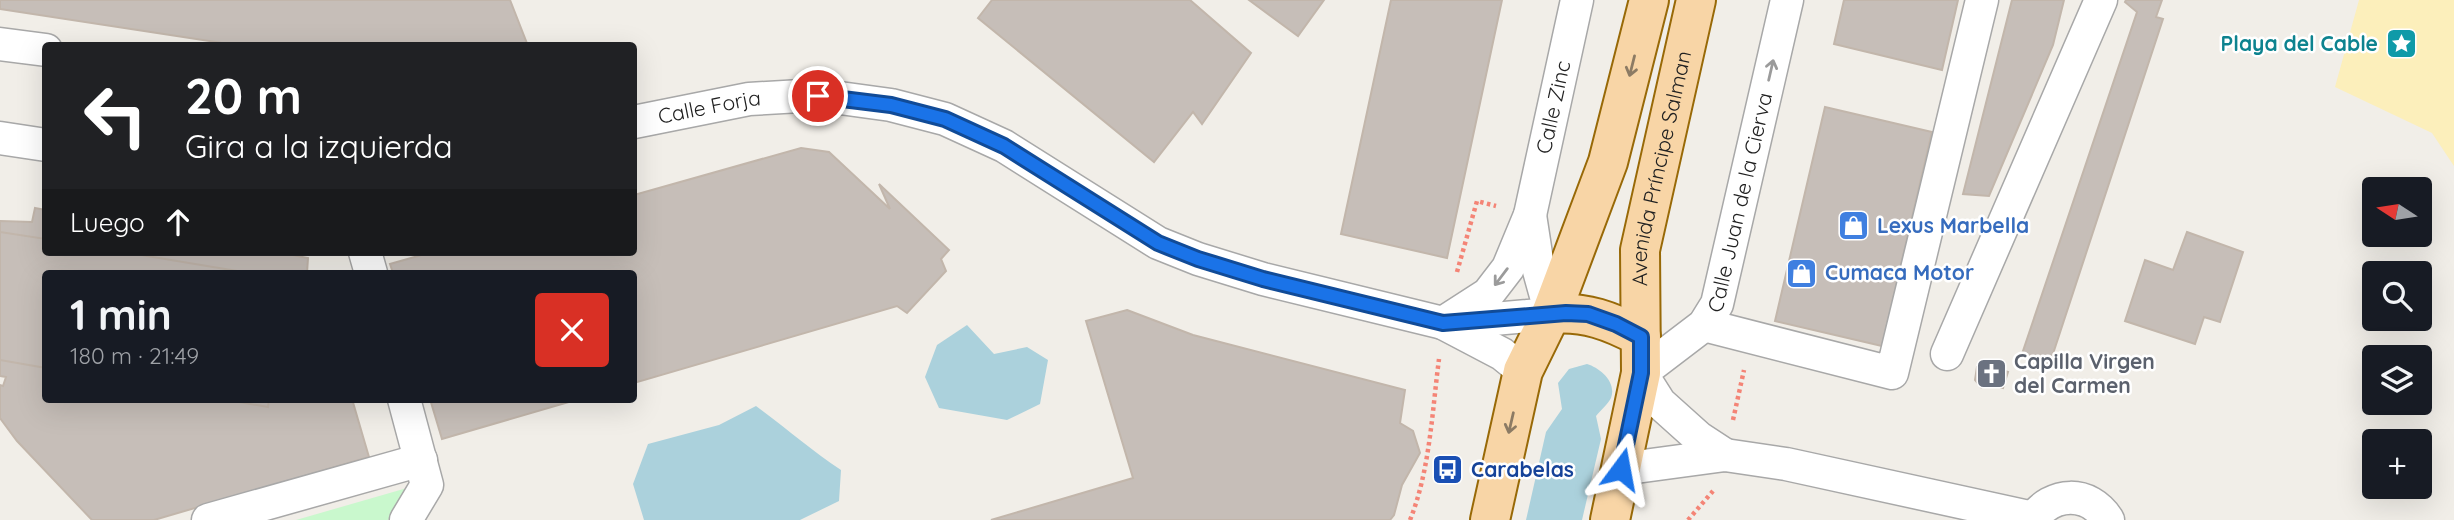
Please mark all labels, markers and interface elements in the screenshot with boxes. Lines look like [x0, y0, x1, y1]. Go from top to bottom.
place icon: Playa del Cable [2384, 27, 2418, 61]
place label: Playa del Cable [2221, 30, 2378, 56]
street label: Avenida Príncipe Salman [1626, 48, 1696, 286]
one-way arrow [1625, 54, 1638, 77]
street label: Calle Zinc [1530, 58, 1575, 156]
one-way arrow [1765, 59, 1778, 82]
text: 20 m [185, 65, 302, 126]
pin [788, 66, 848, 126]
icon: left [70, 70, 161, 161]
icon: arrive [799, 77, 837, 115]
street label: Calle Forja [656, 84, 761, 129]
street label: Calle Juan de la Cierva [1701, 90, 1777, 317]
text: Gira a la izquierda [185, 126, 453, 166]
north arrow [2362, 177, 2432, 247]
map controls [2362, 177, 2432, 499]
icon: ahead [159, 203, 197, 241]
text: Luego [70, 206, 145, 239]
shop icon: Lexus Marbella [1837, 209, 1871, 243]
place label: Lexus Marbella [1877, 212, 2029, 238]
shop icon: Cumaca Motor [1785, 256, 1819, 290]
place label: Cumaca Motor [1825, 259, 1974, 285]
button: search [2362, 261, 2432, 331]
one-way arrow [1493, 267, 1508, 286]
text: 1 min [70, 288, 172, 341]
button: close [535, 293, 609, 367]
text: 180 m · 21:49 [70, 341, 199, 370]
button: layers [2362, 345, 2432, 415]
place label: Capilla Virgen del Carmen [2014, 348, 2155, 398]
church icon: Capilla Virgen del Carmen [1974, 357, 2008, 391]
one-way arrow [1504, 412, 1517, 434]
button: + [2362, 429, 2432, 499]
position arrow [1584, 432, 1658, 506]
bus stop icon: Carabelas [1431, 453, 1465, 487]
place label: Carabelas [1471, 456, 1574, 482]

